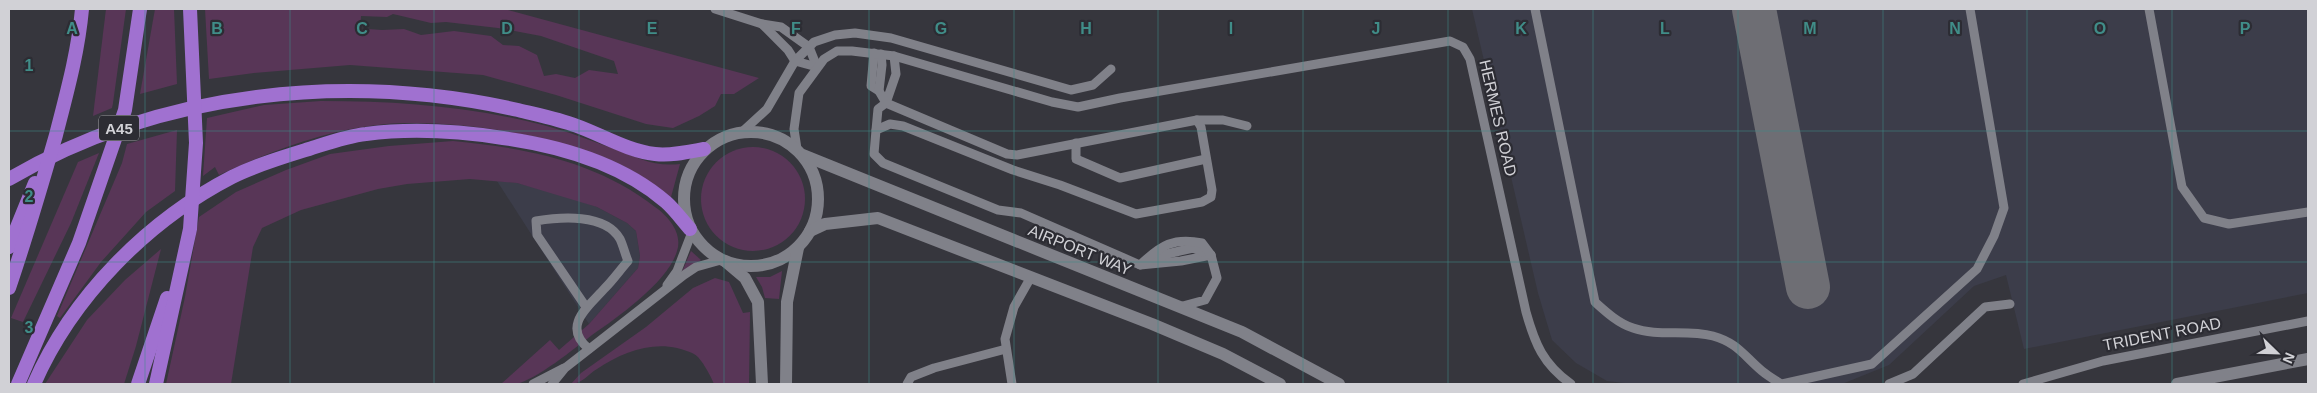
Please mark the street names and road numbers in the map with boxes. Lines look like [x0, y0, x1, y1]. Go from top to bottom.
street label: HERMES ROAD [1476, 58, 1520, 178]
road number: A45 [99, 116, 139, 140]
street label: AIRPORT WAY [1026, 222, 1134, 279]
street label: TRIDENT ROAD [2102, 314, 2222, 354]

